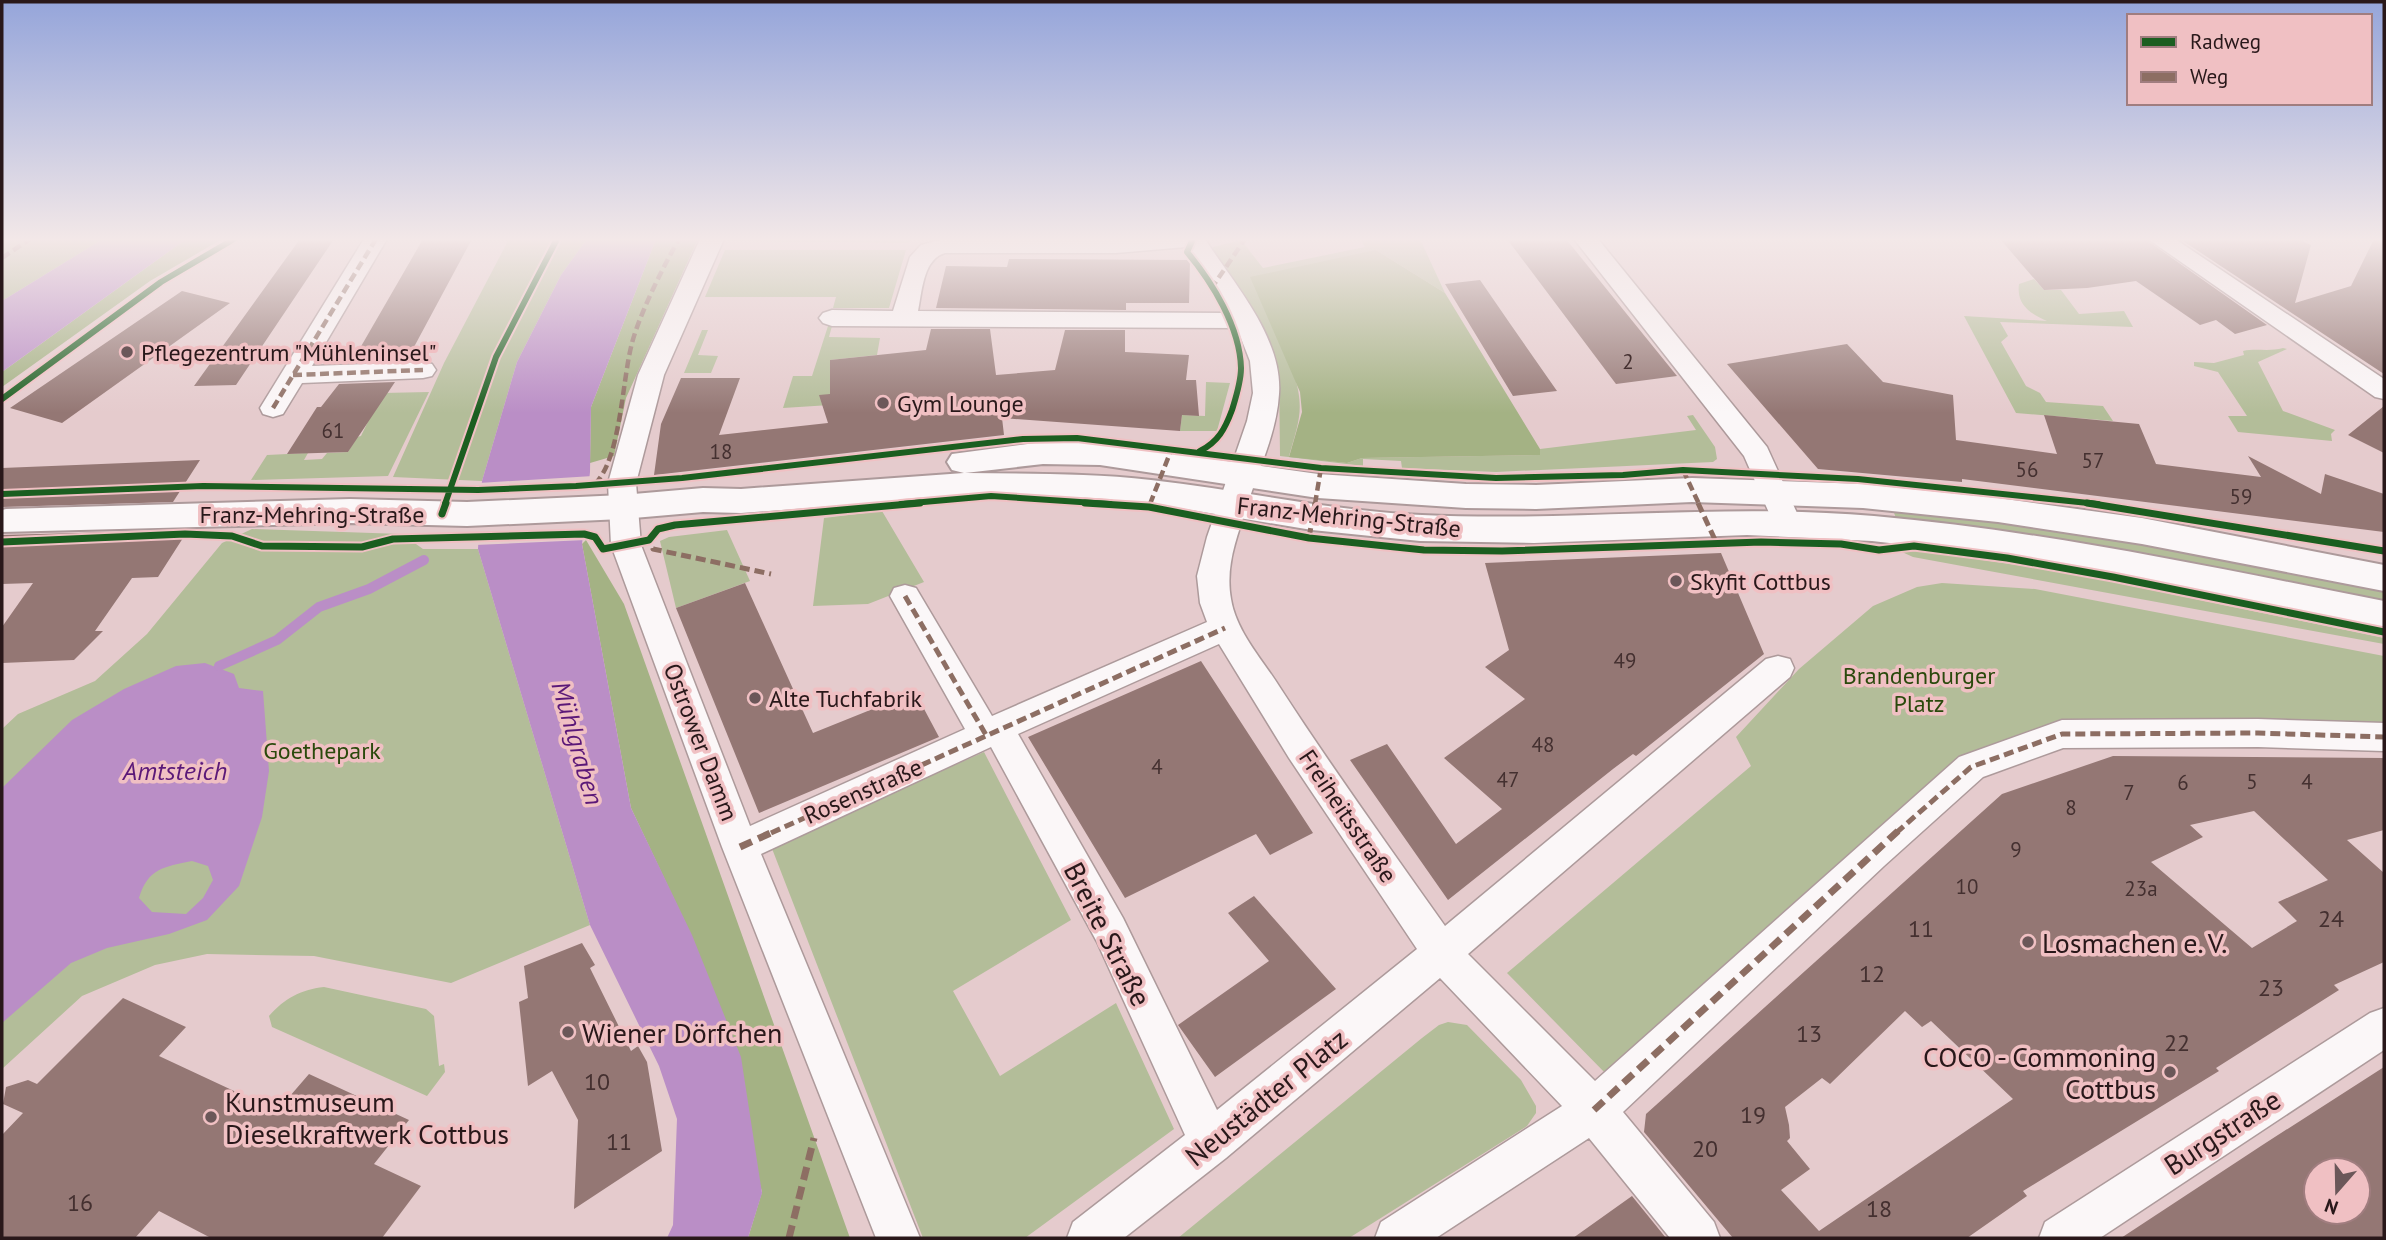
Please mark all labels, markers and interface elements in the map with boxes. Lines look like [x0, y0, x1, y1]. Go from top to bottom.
legend [2127, 14, 2372, 105]
text: Radweg [2190, 28, 2261, 55]
text: Weg [2190, 63, 2228, 90]
place label: Pflegezentrum "Mühleninsel" [141, 337, 437, 368]
marker: Pflegezentrum "Mühleninsel" [119, 344, 135, 360]
house number: 2 [1622, 348, 1634, 375]
place label: Gym Lounge [897, 388, 1024, 419]
marker: Gym Lounge [875, 395, 891, 411]
house number: 61 [322, 417, 344, 444]
house number: 18 [710, 438, 732, 465]
house number: 57 [2082, 447, 2104, 474]
house number: 56 [2016, 456, 2038, 483]
house number: 59 [2230, 483, 2252, 510]
street label: Franz-Mehring-Straße [1236, 490, 1462, 544]
street label: Franz-Mehring-Straße [200, 499, 424, 530]
place label: Skyfit Cottbus [1690, 566, 1831, 597]
marker: Skyfit Cottbus [1668, 573, 1684, 589]
house number: 49 [1614, 647, 1636, 674]
street label: Ostrower Damm [657, 659, 745, 825]
park label: Brandenburger Platz [1843, 660, 1995, 719]
water label: Mühlgraben [545, 677, 611, 809]
place label: Alte Tuchfabrik [769, 683, 923, 714]
marker: Alte Tuchfabrik [747, 690, 763, 706]
house number: 48 [1532, 731, 1554, 758]
park label: Goethepark [263, 735, 381, 766]
street label: Freiheitsstraße [1292, 744, 1404, 888]
street label: Rosenstraße [799, 751, 927, 831]
house number: 4 [1151, 753, 1163, 780]
water label: Amtsteich [122, 754, 227, 787]
house number: 47 [1497, 766, 1519, 793]
house number: 5 [2246, 768, 2258, 795]
house number: 4 [2301, 768, 2313, 795]
house number: 6 [2177, 769, 2189, 796]
house number: 7 [2123, 779, 2135, 806]
house number: 8 [2065, 794, 2077, 821]
house number: 9 [2010, 836, 2022, 863]
street label: Breite Straße [1056, 856, 1160, 1012]
house number: 10 [1956, 873, 1978, 900]
house number: 23a [2124, 875, 2158, 902]
house number: 24 [2318, 903, 2344, 934]
house number: 11 [1908, 913, 1934, 944]
place label: Losmachen e. V. [2042, 924, 2227, 961]
marker: Losmachen e. V. [2020, 934, 2036, 950]
house number: 12 [1859, 958, 1885, 989]
house number: 23 [2258, 972, 2284, 1003]
place label: Wiener Dörfchen [582, 1014, 782, 1051]
house number: 13 [1796, 1018, 1822, 1049]
street label: Neustädter Platz [1177, 1020, 1355, 1174]
marker: Wiener Dörfchen [560, 1024, 576, 1040]
house number: 22 [2164, 1027, 2190, 1058]
place label: COCO - Commoning Cottbus [1923, 1038, 2156, 1107]
marker: COCO - Commoning Cottbus [2162, 1064, 2178, 1080]
house number: 10 [584, 1066, 610, 1097]
street label: Burgstraße [2157, 1081, 2287, 1183]
place label: Kunstmuseum Dieselkraftwerk Cottbus [225, 1083, 509, 1152]
house number: 19 [1740, 1099, 1766, 1130]
marker: Kunstmuseum Dieselkraftwerk Cottbus [203, 1109, 219, 1125]
house number: 11 [606, 1126, 632, 1157]
house number: 20 [1692, 1133, 1718, 1164]
north arrow [2302, 1156, 2372, 1226]
house number: 16 [67, 1187, 93, 1218]
house number: 18 [1866, 1193, 1892, 1224]
text: N [2321, 1194, 2341, 1220]

